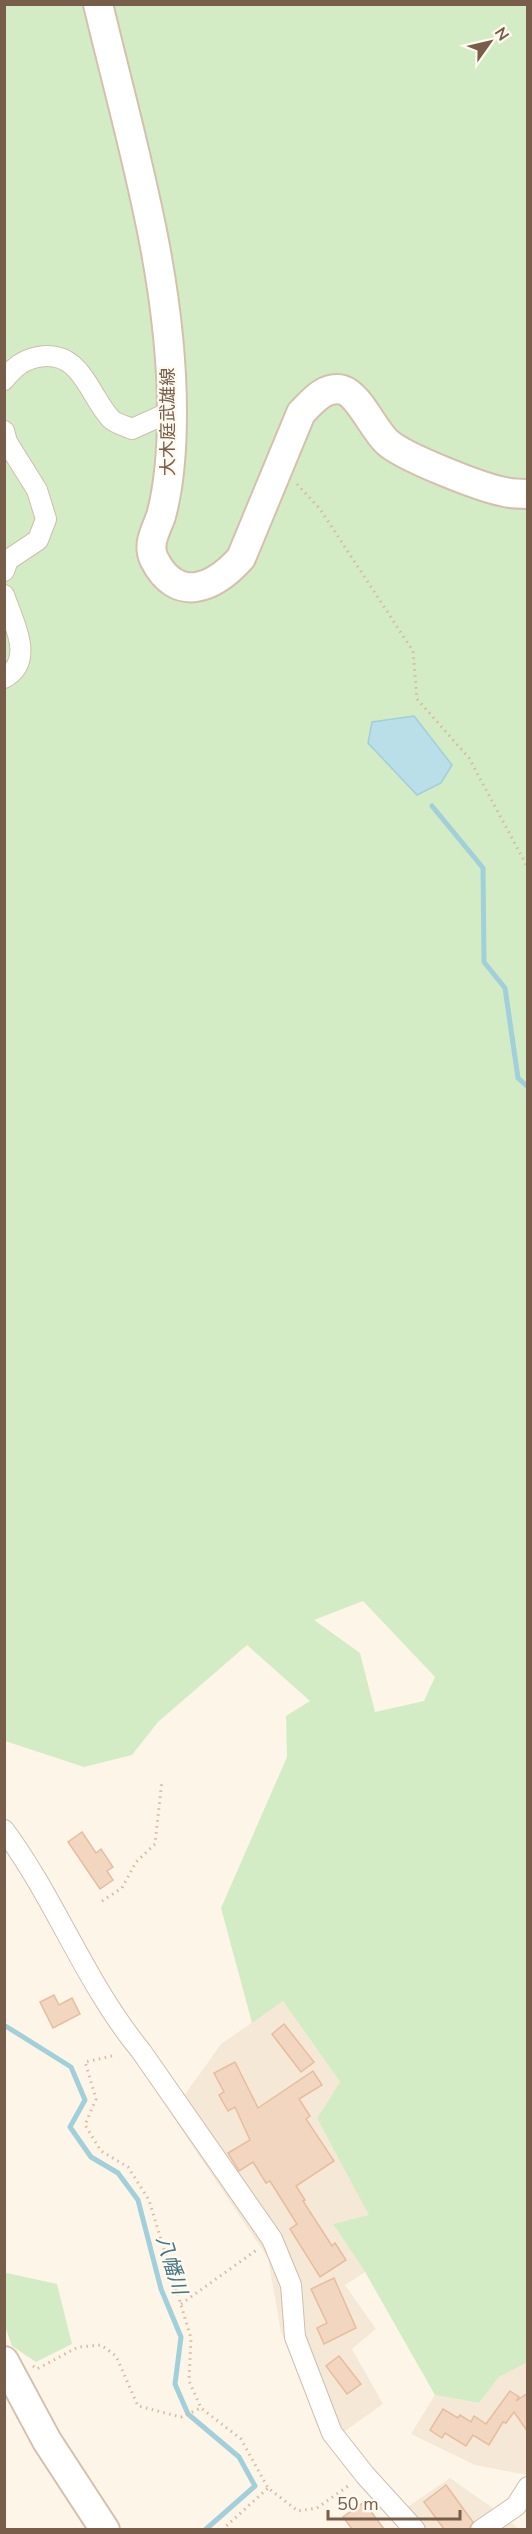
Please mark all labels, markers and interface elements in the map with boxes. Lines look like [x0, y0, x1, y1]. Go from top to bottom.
north arrow [460, 12, 520, 72]
text: N [489, 23, 514, 45]
street label: 大木庭武雄線 [156, 368, 180, 476]
water label: 八幡川 [150, 2233, 194, 2300]
scale bar [328, 2483, 460, 2521]
text: 50 m [337, 2492, 379, 2516]

